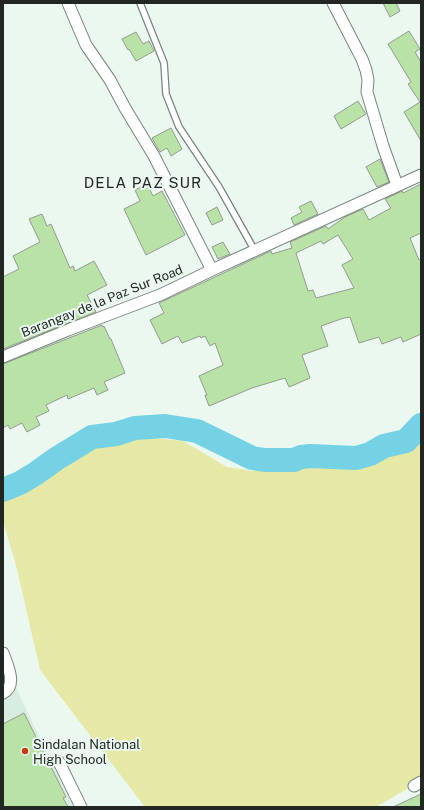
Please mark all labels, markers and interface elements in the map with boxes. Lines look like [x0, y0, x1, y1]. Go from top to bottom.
district label: DELA PAZ SUR [84, 174, 202, 191]
street label: Barangay de la Paz Sur Road [19, 262, 185, 340]
place label: Sindalan National High School [33, 737, 140, 767]
marker: Sindalan National High School [20, 746, 30, 756]

